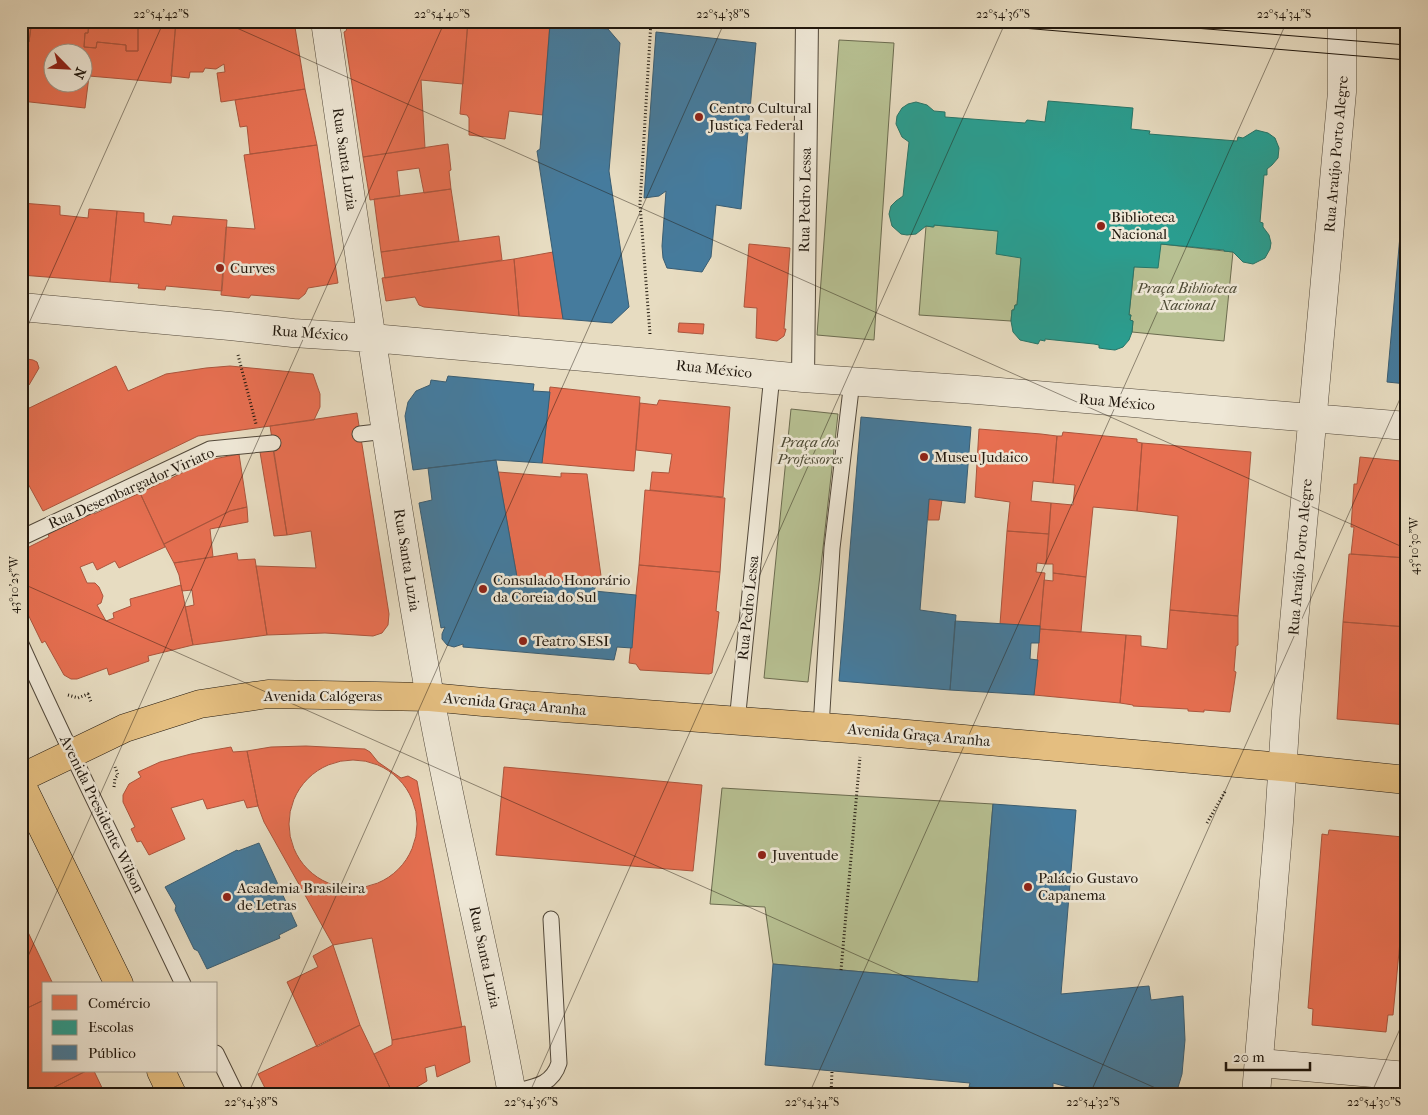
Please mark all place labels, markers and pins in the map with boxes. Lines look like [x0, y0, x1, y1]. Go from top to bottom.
place label: Centro Cultural Justiça Federal [708, 99, 812, 134]
marker: Centro Cultural Justiça Federal [693, 111, 705, 123]
place label: Biblioteca Nacional [1111, 208, 1176, 243]
marker: Biblioteca Nacional [1095, 220, 1107, 232]
place label: Curves [230, 259, 276, 277]
marker: Curves [214, 262, 226, 274]
place label: Museu Judaico [934, 448, 1029, 466]
marker: Museu Judaico [918, 451, 930, 463]
place label: Consulado Honorário da Coreia do Sul [493, 571, 631, 606]
marker: Consulado Honorário da Coreia do Sul [477, 583, 489, 595]
place label: Teatro SESI [533, 632, 609, 650]
marker: Teatro SESI [517, 635, 529, 647]
place label: Juventude [771, 846, 839, 864]
marker: Juventude [756, 849, 768, 861]
place label: Palácio Gustavo Capanema [1038, 869, 1139, 904]
place label: Academia Brasileira de Letras [236, 879, 366, 914]
marker: Palácio Gustavo Capanema [1022, 881, 1034, 893]
marker: Academia Brasileira de Letras [221, 891, 233, 903]

